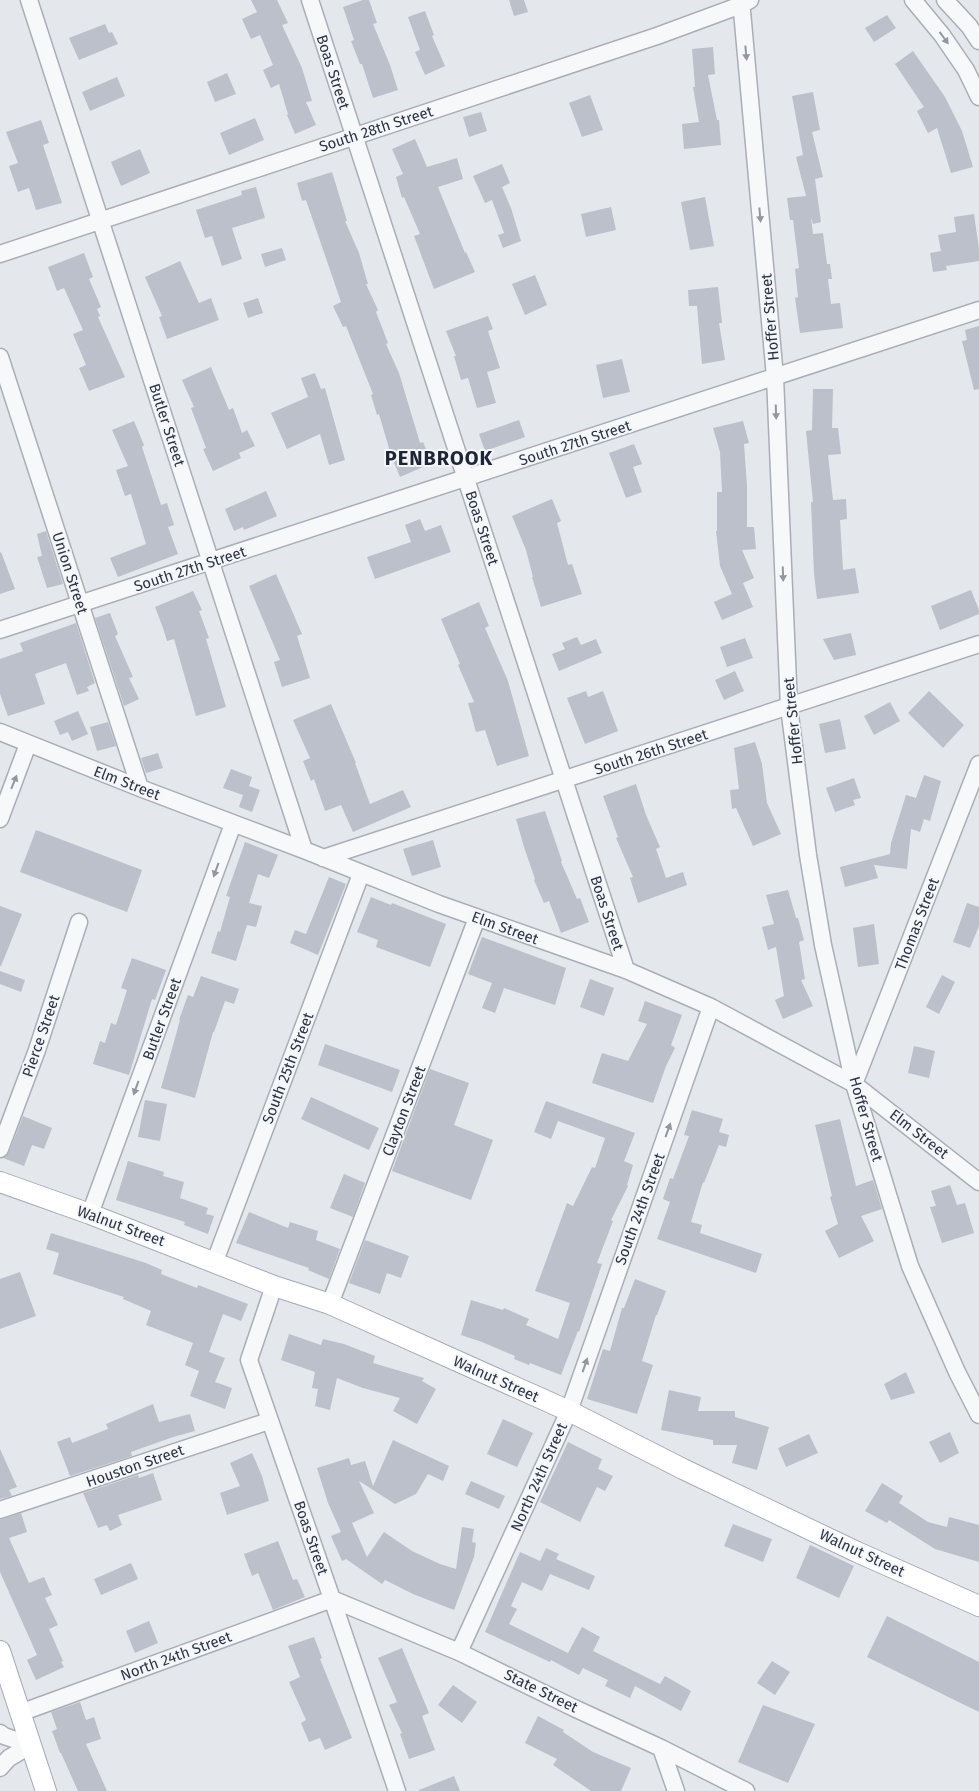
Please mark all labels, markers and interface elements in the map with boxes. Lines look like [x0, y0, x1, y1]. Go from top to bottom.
one-way arrow [939, 31, 949, 45]
street label: Boas Street [312, 32, 354, 112]
one-way arrow [742, 46, 750, 62]
street label: South 28th Street [317, 102, 436, 156]
one-way arrow [757, 207, 765, 223]
street label: Hoffer Street [757, 272, 783, 361]
street label: Butler Street [145, 381, 189, 469]
one-way arrow [773, 404, 781, 420]
street label: South 27th Street [517, 416, 634, 470]
district label: PENBROOK [385, 446, 493, 470]
street label: Boas Street [461, 488, 503, 568]
street label: Union Street [48, 530, 92, 617]
street label: South 27th Street [132, 542, 249, 596]
one-way arrow [780, 567, 788, 583]
street label: Hoffer Street [779, 676, 807, 765]
street label: South 26th Street [592, 725, 711, 779]
street label: Elm Street [91, 762, 163, 804]
one-way arrow [11, 774, 19, 789]
one-way arrow [212, 863, 220, 878]
street label: Boas Street [586, 873, 628, 953]
street label: Thomas Street [891, 875, 943, 973]
street label: Elm Street [469, 908, 541, 949]
street label: Butler Street [139, 975, 185, 1063]
street label: Pierce Street [18, 992, 64, 1080]
street label: South 25th Street [259, 1009, 318, 1126]
street label: Clayton Street [379, 1063, 430, 1159]
street label: Hoffer Street [845, 1074, 887, 1164]
one-way arrow [132, 1081, 140, 1096]
street label: Elm Street [886, 1105, 953, 1163]
one-way arrow [665, 1122, 672, 1137]
street label: South 24th Street [611, 1150, 669, 1267]
street label: Walnut Street [75, 1202, 168, 1250]
street label: Walnut Street [450, 1352, 542, 1406]
one-way arrow [582, 1358, 589, 1373]
street label: North 24th Street [507, 1419, 571, 1534]
street label: Houston Street [84, 1441, 187, 1491]
street label: Boas Street [290, 1498, 332, 1578]
street label: Walnut Street [817, 1525, 908, 1581]
street label: North 24th Street [118, 1627, 235, 1684]
street label: State Street [501, 1665, 581, 1717]

